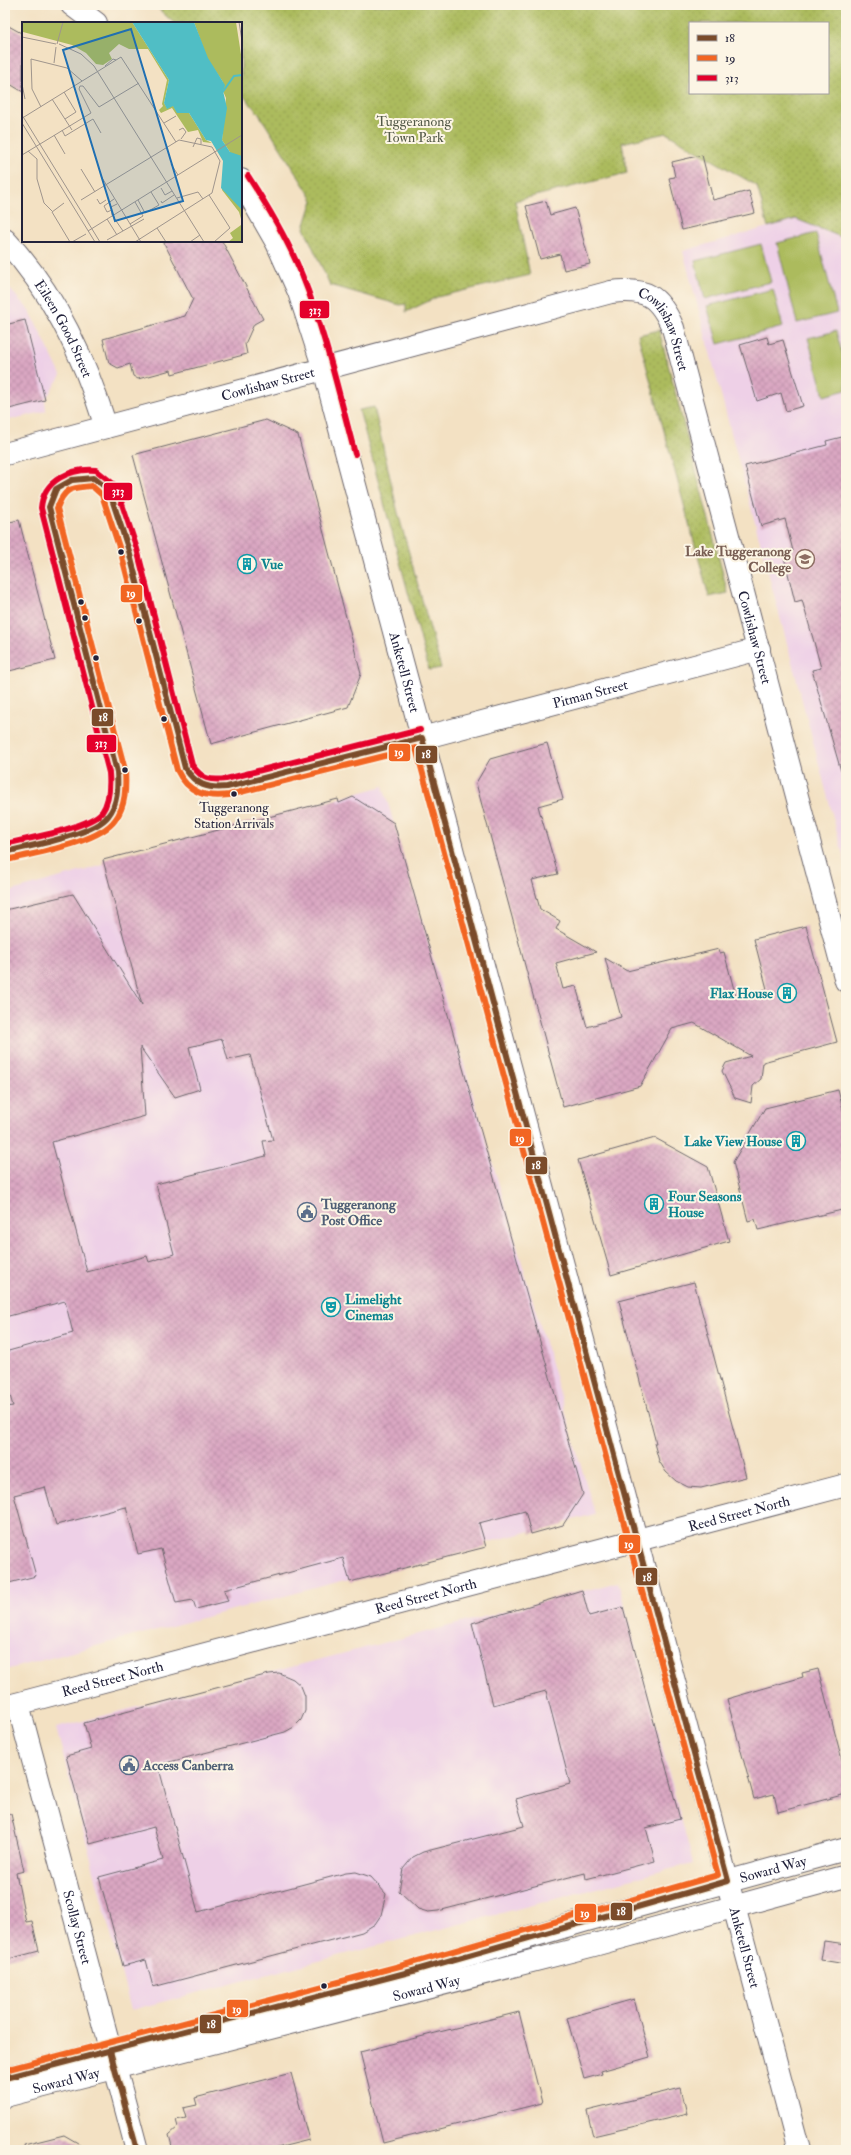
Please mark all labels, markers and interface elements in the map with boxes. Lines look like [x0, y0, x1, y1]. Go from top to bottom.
inset map [22, 22, 242, 242]
legend [689, 22, 829, 94]
text: 18 [725, 31, 735, 46]
text: 19 [725, 51, 735, 66]
text: 313 [725, 71, 739, 86]
park label: Tuggeranong Town Park [377, 113, 453, 146]
street label: Eileen Good Street [31, 276, 96, 380]
street label: Cowlishaw Street [636, 284, 693, 373]
line badge: 313 [299, 300, 330, 319]
text: 313 [309, 304, 321, 317]
street label: Cowlishaw Street [219, 363, 317, 404]
line badge: 313 [103, 482, 133, 501]
text: 313 [112, 485, 124, 498]
place label: Lake Tuggeranong College [685, 543, 792, 577]
unlabelled marker [116, 547, 126, 557]
school or university icon: Lake Tuggeranong College [794, 548, 816, 570]
building icon: Vue [236, 553, 258, 575]
place label: Vue [260, 556, 283, 573]
line badge: 19 [120, 584, 143, 603]
text: 19 [126, 587, 136, 600]
street label: Cowlishaw Street [734, 589, 776, 686]
unlabelled marker [76, 597, 86, 607]
unlabelled marker [80, 613, 90, 623]
unlabelled marker [134, 616, 144, 626]
street label: Anketell Street [386, 629, 424, 715]
unlabelled marker [91, 653, 101, 663]
street label: Pitman Street [551, 675, 630, 712]
line badge: 18 [91, 708, 114, 727]
text: 18 [98, 711, 108, 724]
unlabelled marker [159, 714, 169, 724]
line badge: 313 [86, 734, 117, 753]
text: 313 [95, 737, 107, 750]
line badge: 19 [388, 743, 411, 762]
line badge: 18 [415, 745, 438, 764]
text: 19 [394, 746, 404, 759]
text: 18 [421, 748, 431, 761]
unlabelled marker [120, 765, 130, 775]
marker: Tuggeranong Station Arrivals [229, 789, 239, 799]
place label: Tuggeranong Station Arrivals [194, 800, 275, 832]
building icon: Flax House [776, 982, 798, 1004]
place label: Flax House [710, 985, 773, 1002]
line badge: 19 [509, 1128, 532, 1147]
building icon: Lake View House [785, 1130, 807, 1152]
text: 19 [515, 1132, 525, 1145]
place label: Lake View House [684, 1133, 782, 1150]
line badge: 18 [525, 1156, 548, 1175]
text: 18 [531, 1159, 541, 1172]
place label: Four Seasons House [668, 1188, 742, 1221]
building icon: Four Seasons House [643, 1193, 665, 1215]
place label: Tuggeranong Post Office [320, 1196, 397, 1229]
public building icon: Tuggeranong Post Office [296, 1201, 318, 1223]
place label: Limelight Cinemas [345, 1291, 402, 1324]
theatre icon: Limelight Cinemas [320, 1296, 342, 1318]
street label: Reed Street North [686, 1492, 792, 1535]
line badge: 19 [618, 1534, 641, 1554]
text: 19 [624, 1538, 634, 1551]
line badge: 18 [635, 1567, 658, 1586]
text: 18 [642, 1571, 652, 1584]
street label: Reed Street North [373, 1574, 479, 1618]
street label: Reed Street North [60, 1657, 166, 1700]
public building icon: Access Canberra [118, 1754, 140, 1776]
place label: Access Canberra [142, 1757, 235, 1774]
street label: Soward Way [738, 1852, 809, 1886]
street label: Scollay Street [60, 1888, 96, 1966]
line badge: 18 [610, 1902, 633, 1921]
line badge: 19 [574, 1903, 597, 1923]
street label: Anketell Street [726, 1904, 764, 1990]
text: 18 [616, 1905, 626, 1918]
text: 19 [580, 1907, 590, 1920]
street label: Soward Way [391, 1971, 463, 2005]
unlabelled marker [319, 1981, 329, 1991]
line badge: 19 [226, 1999, 249, 2018]
text: 19 [232, 2003, 242, 2016]
line badge: 18 [199, 2014, 222, 2034]
text: 18 [206, 2018, 216, 2031]
street label: Soward Way [31, 2063, 102, 2097]

